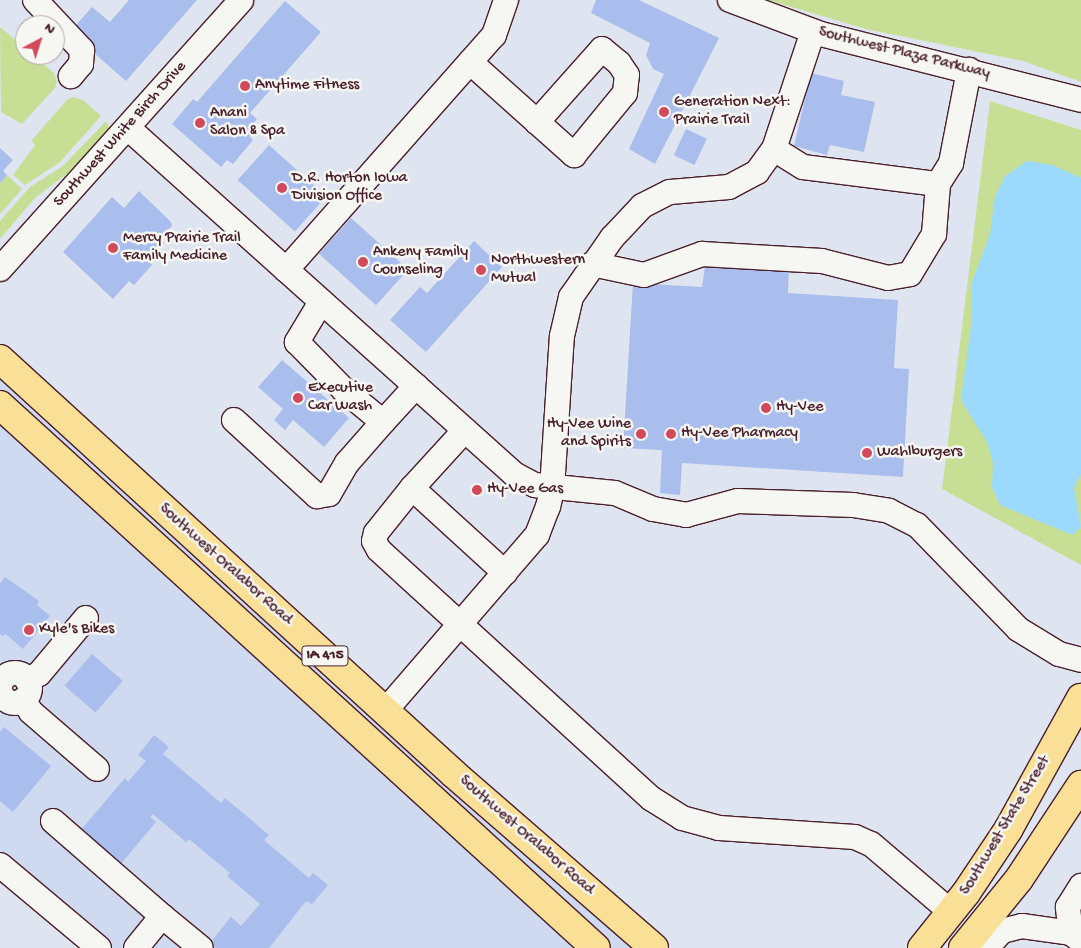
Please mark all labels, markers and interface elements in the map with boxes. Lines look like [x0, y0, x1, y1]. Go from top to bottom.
north arrow [15, 15, 65, 65]
text: N [40, 19, 58, 38]
street label: Southwest Plaza Parkway [816, 23, 992, 85]
street label: Southwest White Birch Drive [50, 58, 192, 212]
place label: Anytime Fitness [255, 76, 359, 96]
marker: Anytime Fitness [239, 80, 251, 92]
place label: Generation Next: Prairie Trail [674, 93, 791, 131]
place label: Anani Salon & Spa [210, 104, 285, 142]
marker: Generation Next: Prairie Trail [658, 106, 670, 118]
marker: Anani Salon & Spa [194, 117, 206, 129]
place label: D.R. Horton Iowa Division Office [292, 169, 407, 207]
marker: D.R. Horton Iowa Division Office [276, 182, 288, 194]
place label: Mercy Prairie Trail Family Medicine [123, 229, 241, 267]
marker: Mercy Prairie Trail Family Medicine [107, 242, 119, 254]
place label: Ankeny Family Counseling [373, 243, 468, 281]
place label: Northwestern Mutual [491, 251, 585, 289]
marker: Ankeny Family Counseling [357, 256, 369, 268]
marker: Northwestern Mutual [475, 264, 487, 276]
place label: Executive Car Wash [308, 379, 373, 417]
marker: Executive Car Wash [292, 392, 304, 404]
place label: Hy-Vee [776, 398, 823, 418]
marker: Hy-Vee [760, 402, 772, 414]
place label: Hy-Vee Wine and Spirits [547, 415, 631, 453]
place label: Hy-Vee Pharmacy [681, 424, 798, 444]
marker: Hy-Vee Wine and Spirits [635, 428, 647, 440]
marker: Hy-Vee Pharmacy [665, 428, 677, 440]
place label: Wahlburgers [877, 443, 962, 463]
marker: Wahlburgers [861, 447, 873, 459]
place label: Hy-Vee Gas [487, 480, 563, 500]
marker: Hy-Vee Gas [471, 484, 483, 496]
street label: Southwest Oralabor Road [154, 500, 296, 630]
place label: Kyle's Bikes [39, 620, 114, 640]
marker: Kyle's Bikes [23, 624, 35, 636]
road number: IA 415 [301, 644, 349, 668]
street label: Southwest State Street [957, 753, 1055, 899]
street label: Southwest Oralabor Road [454, 772, 598, 900]

